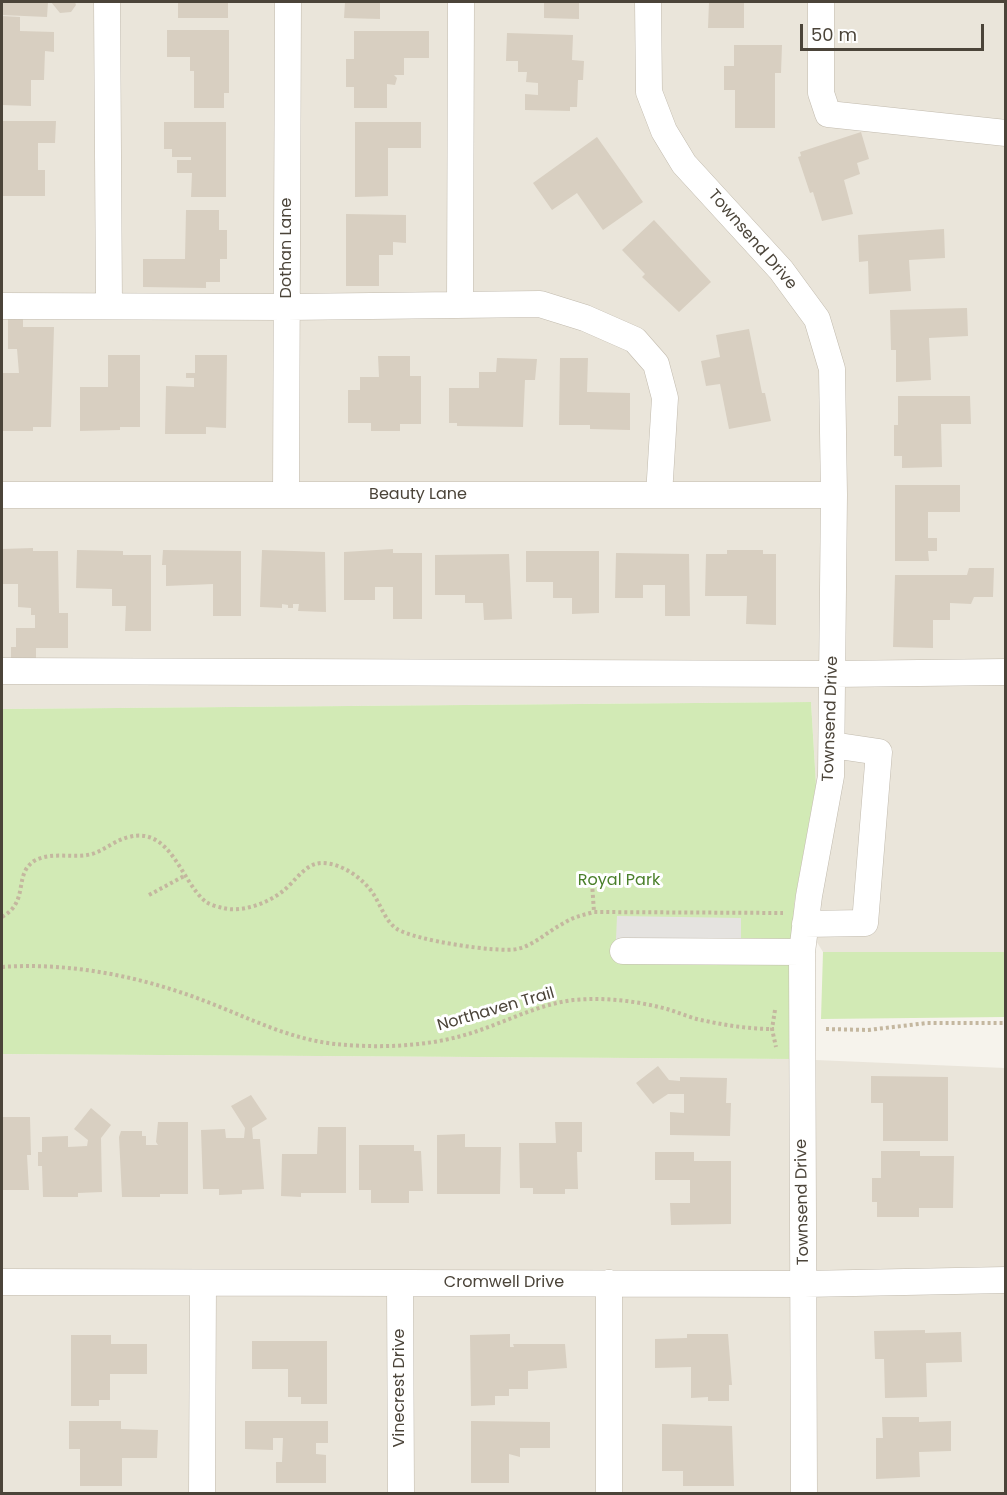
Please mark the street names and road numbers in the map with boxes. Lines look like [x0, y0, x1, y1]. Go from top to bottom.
street label: Townsend Drive [703, 186, 801, 294]
street label: Dothan Lane [277, 198, 297, 298]
street label: Beauty Lane [369, 485, 467, 505]
street label: Townsend Drive [819, 656, 843, 782]
street label: Northaven Trail [435, 984, 557, 1036]
street label: Townsend Drive [792, 1139, 814, 1265]
street label: Cromwell Drive [444, 1273, 564, 1293]
street label: Vinecrest Drive [390, 1328, 410, 1448]

